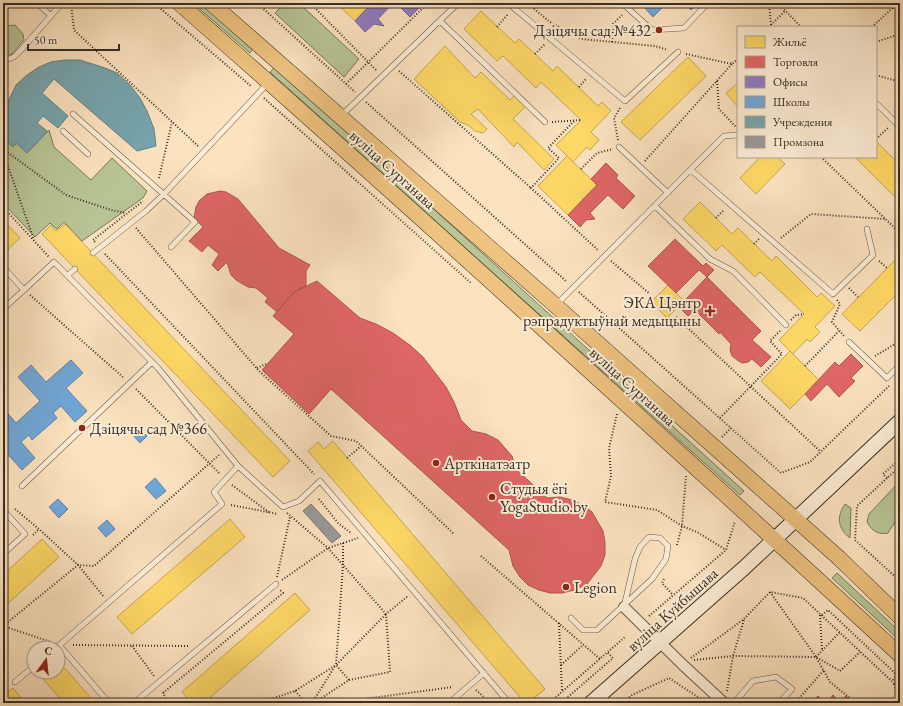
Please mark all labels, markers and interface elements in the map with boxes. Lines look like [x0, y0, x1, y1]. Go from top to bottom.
place label: Дзіцячы сад №432 [534, 20, 651, 41]
marker: Дзіцячы сад №432 [654, 25, 664, 35]
scale bar [28, 26, 119, 52]
legend [737, 26, 877, 158]
text: 50 m [34, 32, 58, 48]
text: Жильё [772, 34, 807, 50]
text: Торговля [773, 54, 819, 70]
text: Офисы [773, 74, 808, 90]
text: Школы [773, 94, 810, 110]
text: Учреждения [772, 114, 833, 130]
street label: вуліца Сурганава [345, 125, 441, 214]
text: Промзона [773, 134, 824, 150]
place label: ЭКА Цэнтр рэпрадуктыўнай медыцыны [523, 292, 701, 331]
marker: ЭКА Цэнтр рэпрадуктыўнай медыцыны [704, 305, 716, 317]
street label: вуліца Сурганава [585, 342, 681, 431]
place label: Дзіцячы сад №366 [90, 418, 207, 439]
marker: Дзіцячы сад №366 [77, 423, 87, 433]
place label: Арткінатэатр [443, 453, 530, 474]
marker: Арткінатэатр [431, 458, 441, 468]
place label: Студыя ёгі YogaStudio.by [500, 478, 589, 517]
marker: Студыя ёгі YogaStudio.by [487, 492, 497, 502]
street label: вуліца Куйбышава [622, 562, 723, 656]
place label: Legion [574, 577, 617, 598]
marker: Legion [561, 582, 571, 592]
north arrow [26, 640, 66, 680]
text: С [43, 643, 54, 658]

